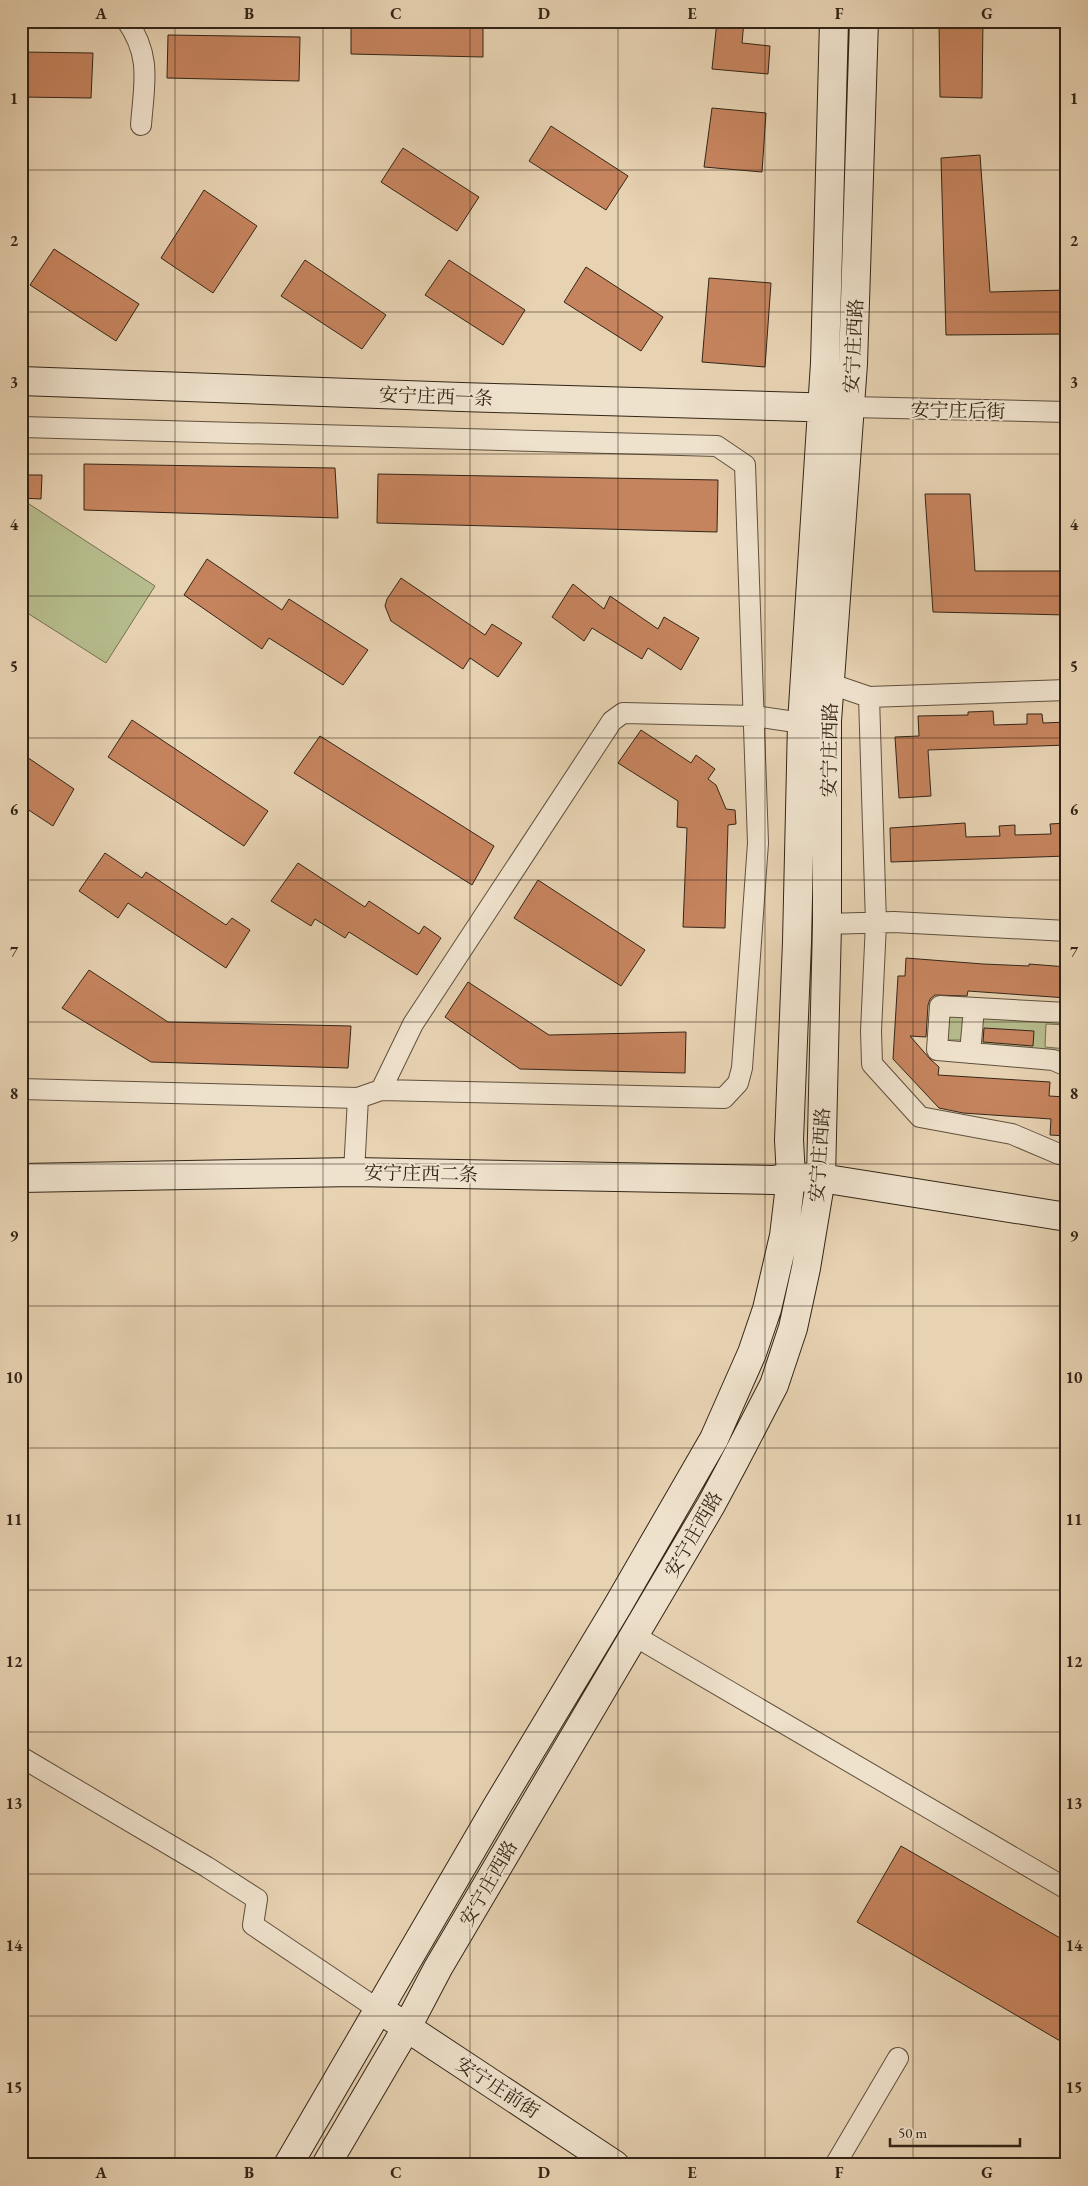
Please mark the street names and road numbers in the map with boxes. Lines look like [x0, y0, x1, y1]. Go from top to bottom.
street label: 安宁庄西路 [839, 298, 868, 394]
street label: 安宁庄西一条 [379, 382, 493, 411]
street label: 安宁庄后街 [910, 397, 1006, 424]
street label: 安宁庄西路 [816, 702, 843, 798]
street label: 安宁庄西路 [804, 1107, 835, 1203]
street label: 安宁庄西二条 [364, 1160, 478, 1187]
street label: 安宁庄西路 [659, 1487, 728, 1582]
street label: 安宁庄西路 [454, 1836, 523, 1931]
street label: 安宁庄前街 [451, 2051, 544, 2124]

